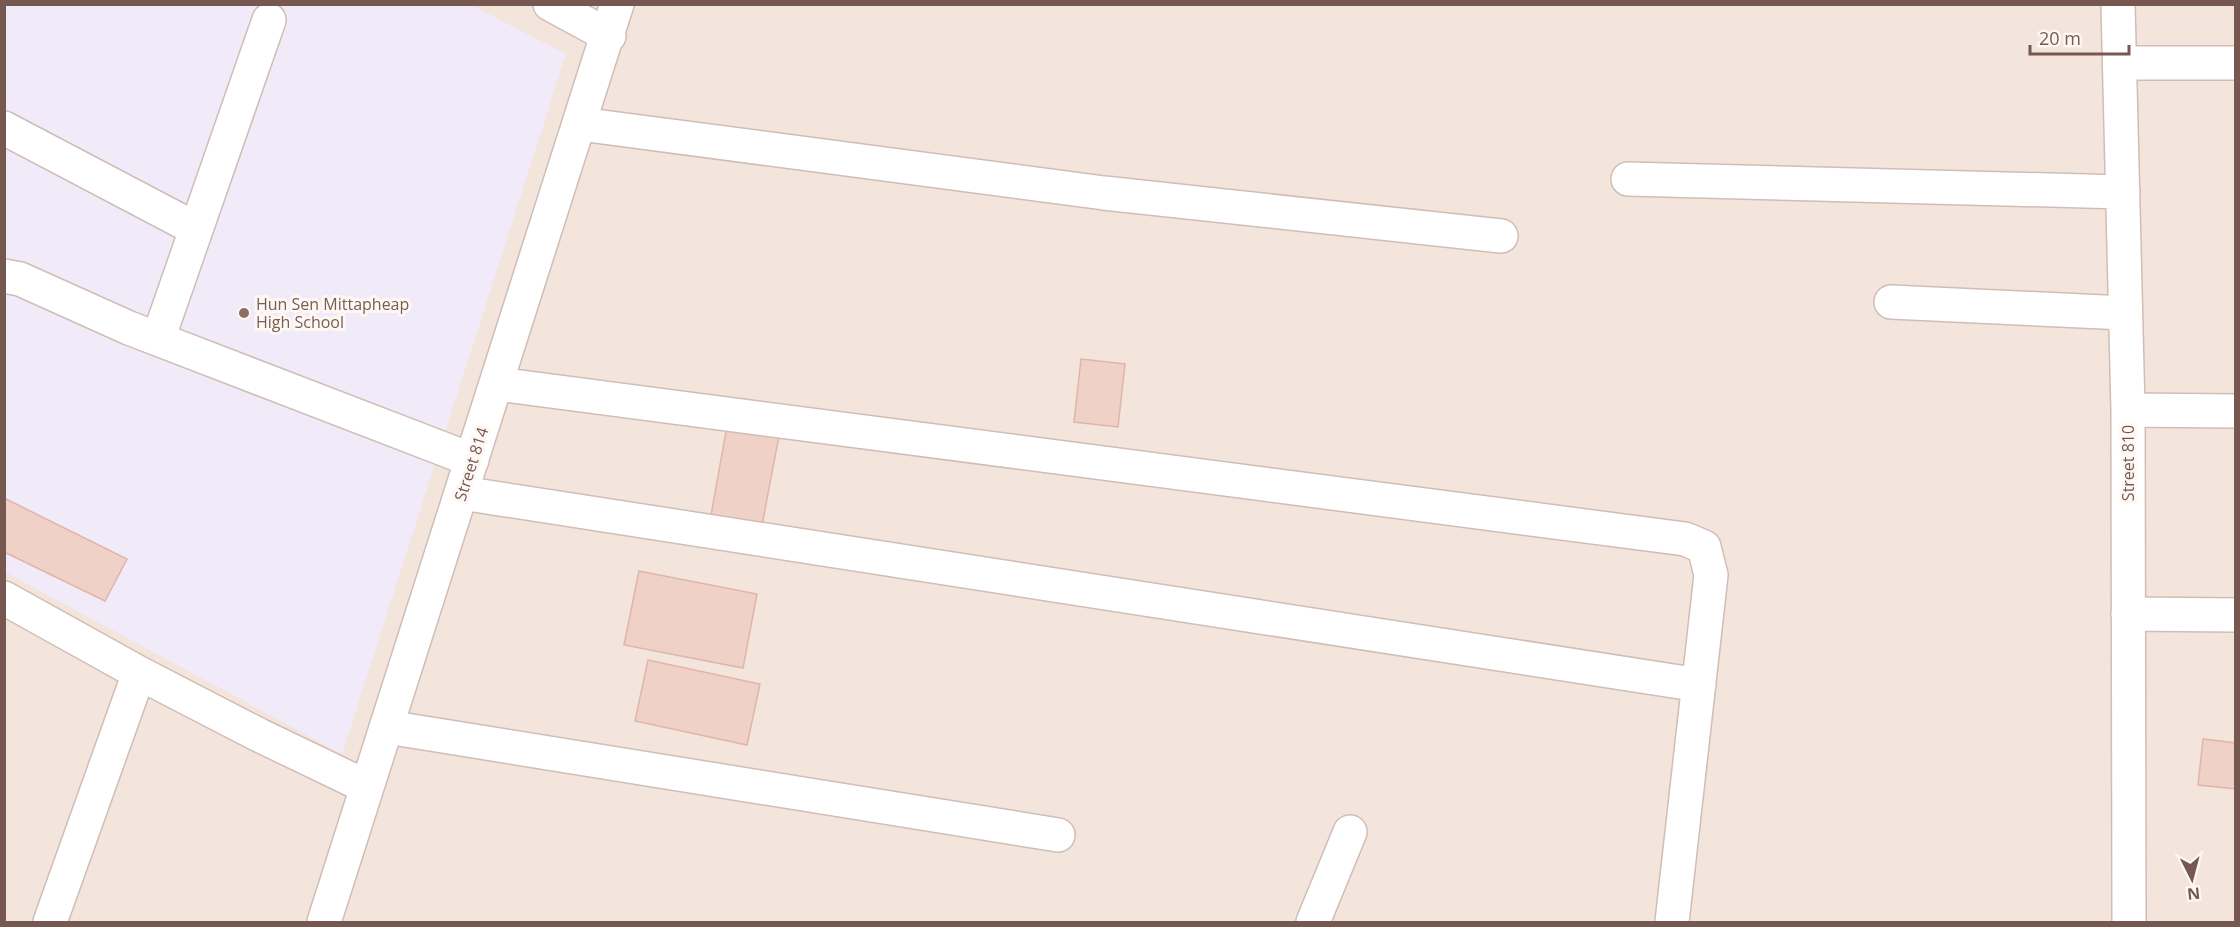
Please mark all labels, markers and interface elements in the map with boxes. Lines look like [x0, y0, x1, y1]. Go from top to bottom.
scale bar [2030, 18, 2129, 56]
text: 20 m [2039, 26, 2081, 50]
place label: Hun Sen Mittapheap High School [256, 293, 409, 333]
marker: Hun Sen Mittapheap High School [237, 306, 251, 320]
street label: Street 814 [449, 424, 493, 504]
street label: Street 810 [2117, 425, 2139, 501]
north arrow [2162, 849, 2222, 909]
text: N [2186, 882, 2201, 906]

